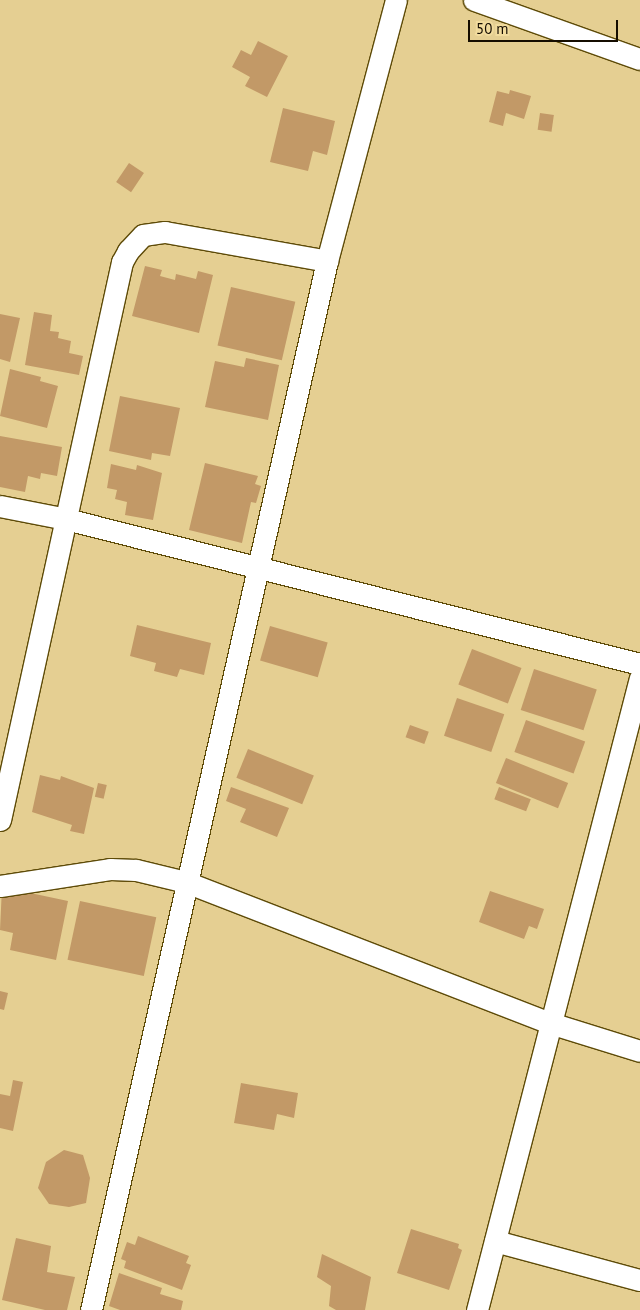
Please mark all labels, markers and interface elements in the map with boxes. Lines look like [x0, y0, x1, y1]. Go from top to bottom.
scale bar [470, 10, 620, 42]
text: 50 m [476, 19, 509, 38]

